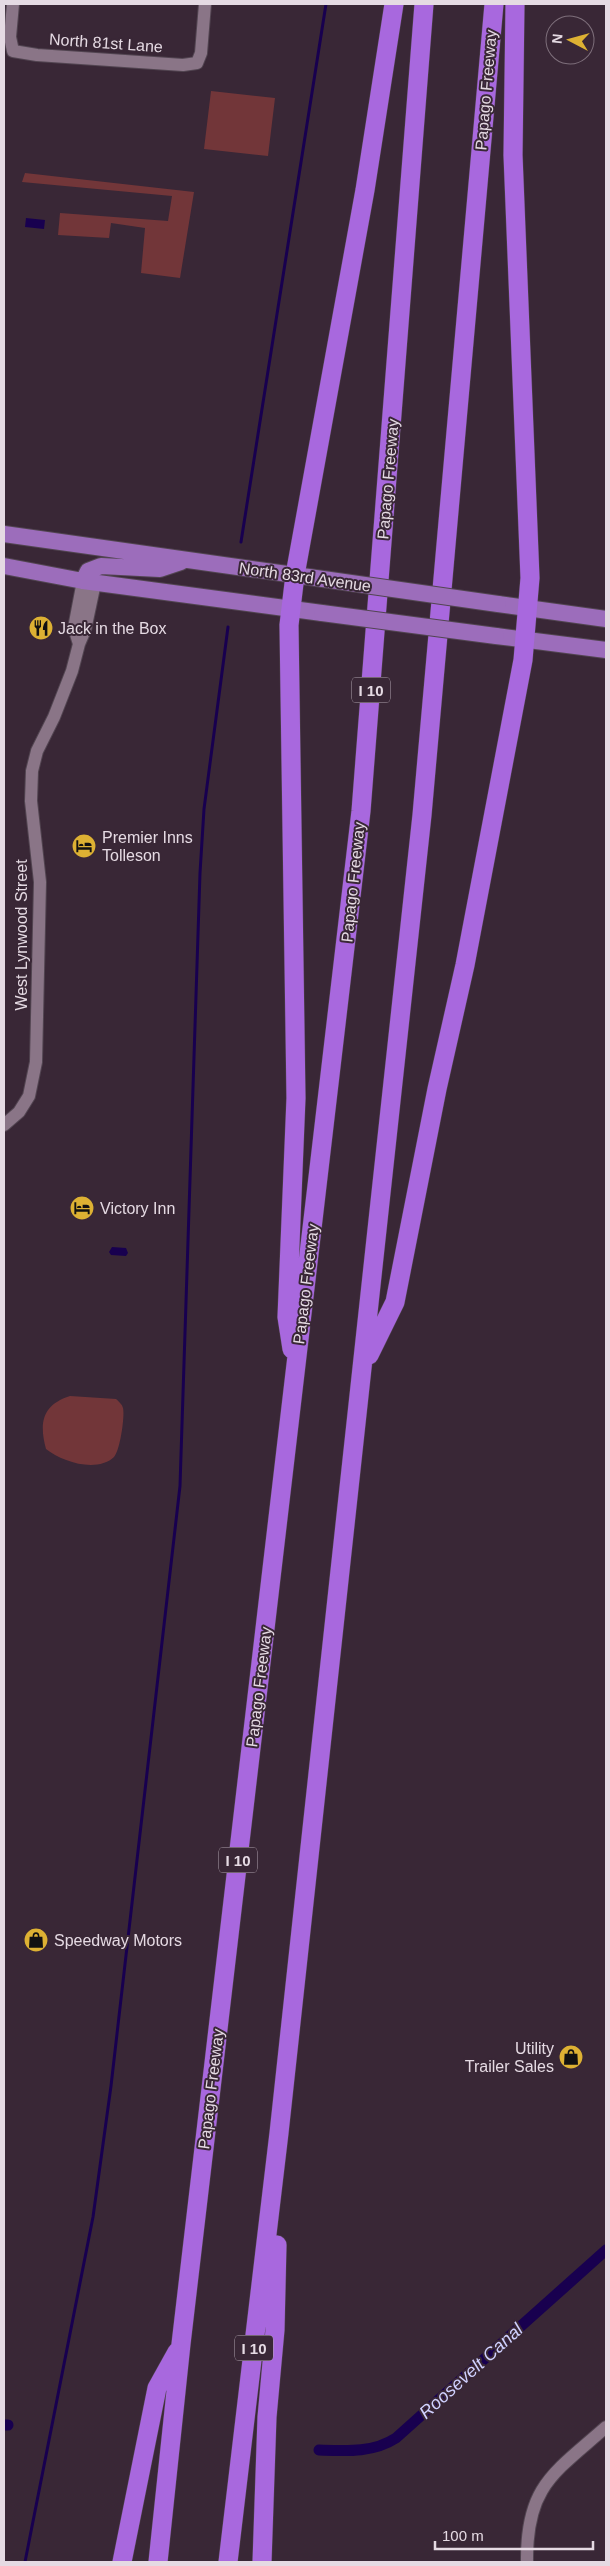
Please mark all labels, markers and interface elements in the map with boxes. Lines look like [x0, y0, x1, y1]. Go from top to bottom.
north arrow [545, 15, 595, 65]
street label: Papago Freeway [472, 29, 500, 151]
street label: North 81st Lane [49, 31, 163, 55]
text: N [549, 33, 566, 45]
street label: Papago Freeway [374, 418, 402, 540]
street label: North 83rd Avenue [238, 559, 372, 595]
restaurant icon: Jack in the Box [28, 615, 54, 641]
place label: Jack in the Box [58, 620, 167, 637]
road number: I 10 [352, 678, 390, 702]
street label: Papago Freeway [338, 821, 368, 943]
place label: Premier Inns Tolleson [102, 829, 193, 864]
hotel icon: Premier Inns Tolleson [71, 833, 97, 859]
street label: West Lynwood Street [13, 859, 30, 1011]
hotel icon: Victory Inn [69, 1195, 95, 1221]
place label: Victory Inn [100, 1200, 175, 1217]
street label: Papago Freeway [290, 1223, 322, 1345]
street label: Papago Freeway [243, 1626, 275, 1748]
road number: I 10 [219, 1848, 257, 1872]
shop icon: Speedway Motors [23, 1927, 49, 1953]
place label: Speedway Motors [54, 1932, 182, 1949]
street label: Papago Freeway [195, 2028, 227, 2150]
place label: Utility Trailer Sales [465, 2040, 554, 2075]
shop icon: Utility Trailer Sales [558, 2044, 584, 2070]
water label: Roosevelt Canal [415, 2319, 528, 2423]
road number: I 10 [235, 2336, 273, 2360]
scale bar [435, 2518, 592, 2550]
text: 100 m [442, 2527, 484, 2544]

